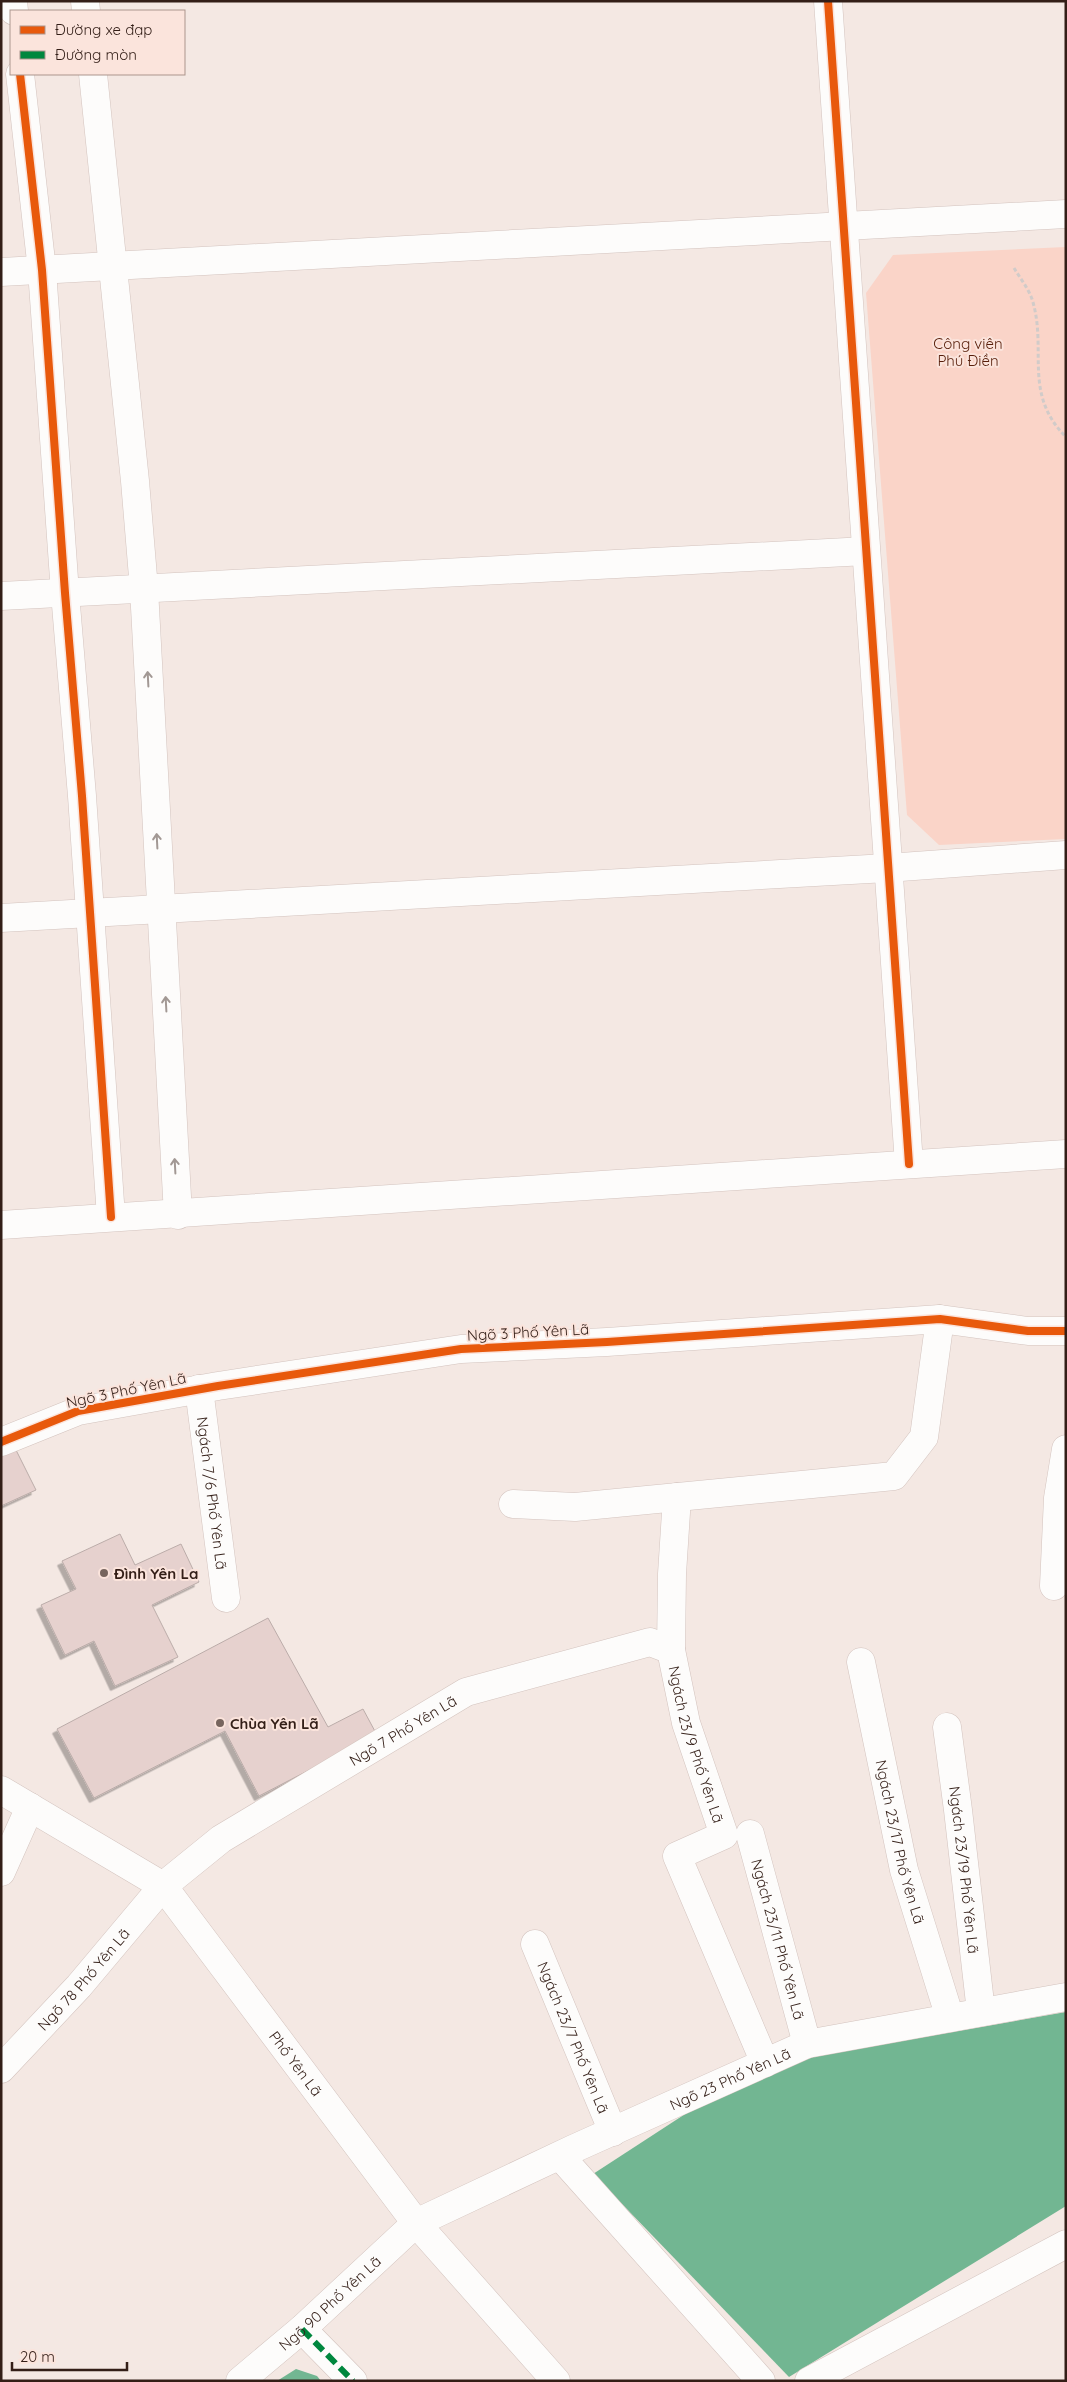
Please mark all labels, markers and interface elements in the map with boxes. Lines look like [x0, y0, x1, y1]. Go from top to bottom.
legend [10, 10, 185, 75]
text: Đường xe đạp [55, 20, 152, 39]
text: Đường mòn [55, 45, 137, 64]
park label: Công viên Phú Điền [933, 334, 1003, 370]
one-way arrow [144, 671, 153, 687]
one-way arrow [153, 834, 162, 850]
one-way arrow [162, 996, 171, 1012]
one-way arrow [171, 1158, 180, 1174]
street label: Ngõ 3 Phố Yên Lã [467, 1319, 589, 1345]
street label: Ngõ 3 Phố Yên Lã [64, 1368, 188, 1412]
street label: Ngách 7/6 Phố Yên Lã [193, 1415, 232, 1571]
place label: Đình Yên La [113, 1564, 198, 1583]
marker: Đình Yên La [98, 1567, 110, 1579]
street label: Ngách 23/9 Phố Yên Lã [665, 1664, 729, 1825]
street label: Ngõ 7 Phố Yên Lã [345, 1690, 460, 1770]
place label: Chùa Yên Lã [230, 1714, 319, 1733]
marker: Chùa Yên Lã [214, 1717, 226, 1729]
street label: Ngách 23/17 Phố Yên Lã [872, 1758, 930, 1926]
street label: Ngách 23/19 Phố Yên Lã [945, 1785, 984, 1955]
street label: Ngách 23/11 Phố Yên Lã [748, 1857, 809, 2022]
street label: Ngõ 78 Phố Yên Lã [33, 1924, 133, 2034]
street label: Ngách 23/7 Phố Yên Lã [534, 1959, 614, 2116]
street label: Phố Yên Lã [265, 2027, 327, 2100]
street label: Ngõ 23 Phố Yên Lã [666, 2043, 793, 2114]
street label: Ngõ 90 Phố Yên Lã [275, 2251, 385, 2354]
scale bar [12, 2340, 128, 2372]
text: 20 m [20, 2347, 55, 2366]

